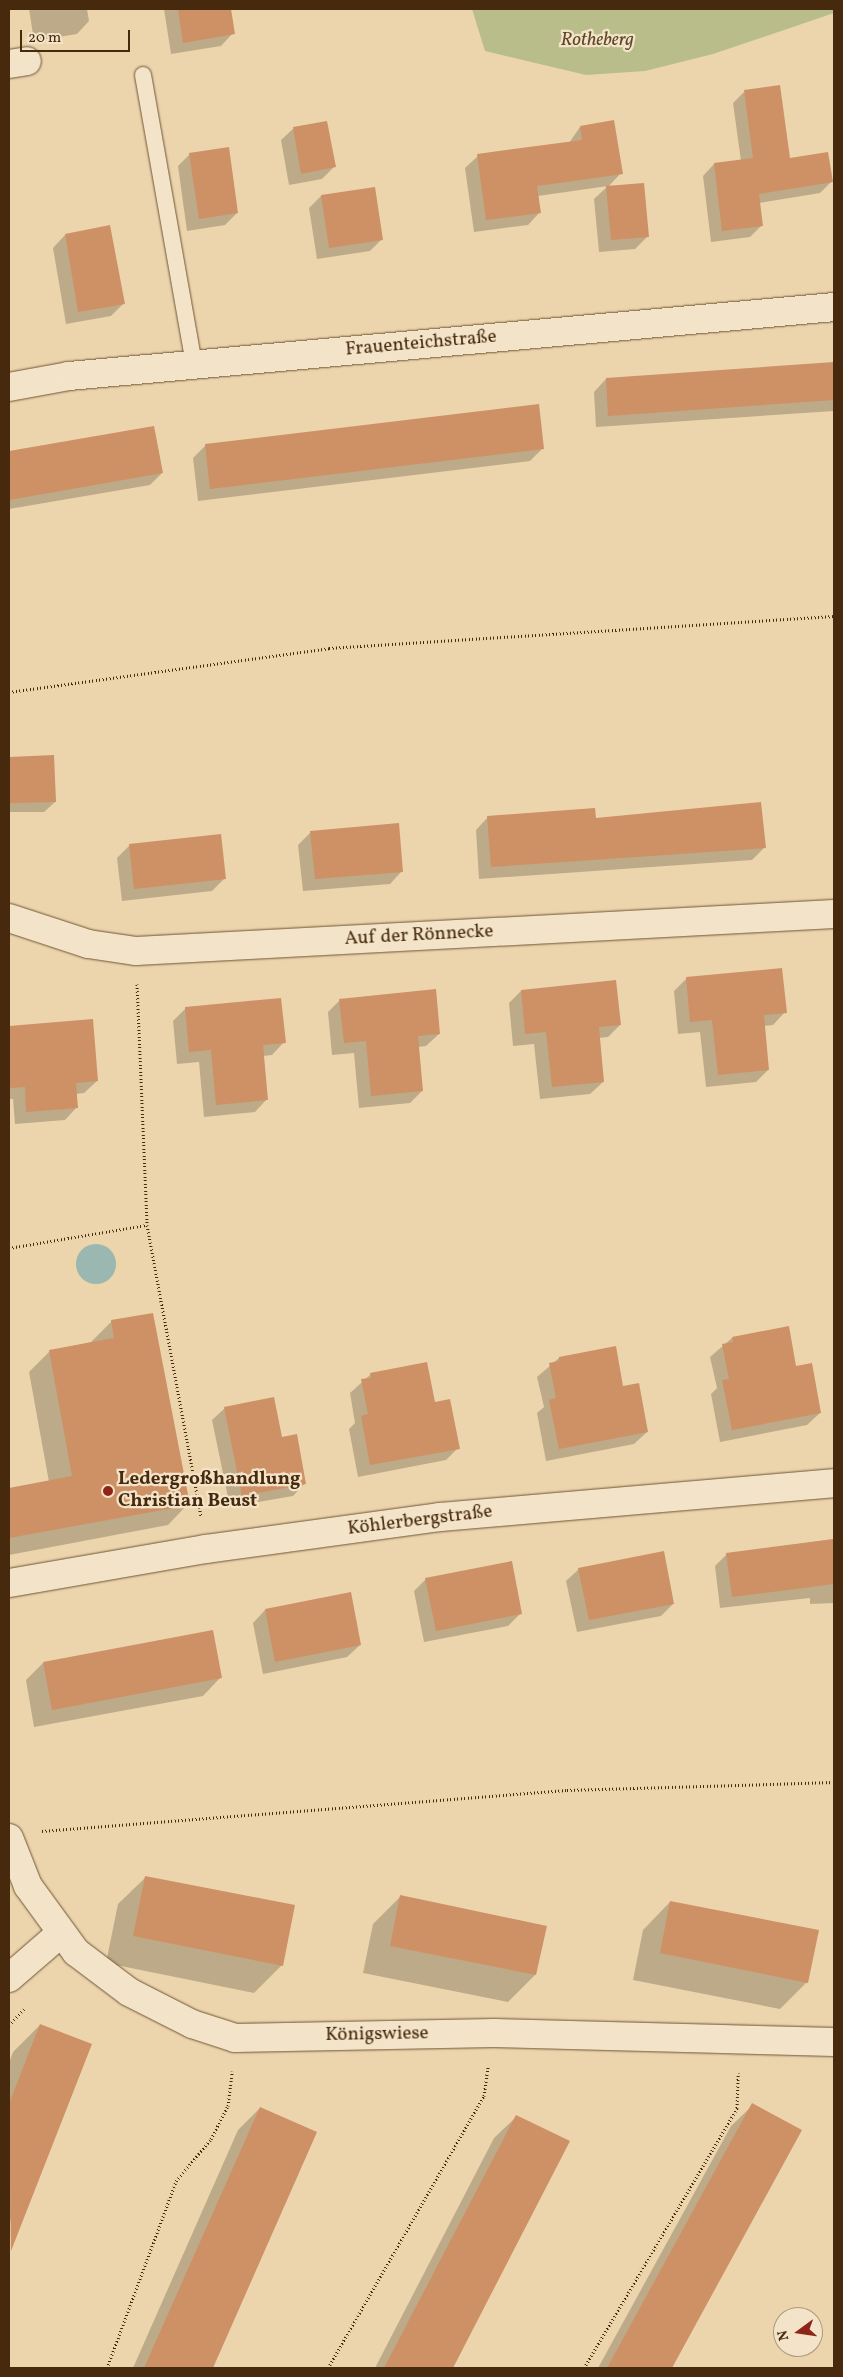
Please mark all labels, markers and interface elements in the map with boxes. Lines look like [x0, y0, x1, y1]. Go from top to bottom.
scale bar [22, 20, 132, 52]
text: 20 m [28, 28, 61, 49]
park label: Rotheberg [560, 30, 634, 52]
street label: Frauenteichstraße [344, 326, 498, 362]
street label: Auf der Rönnecke [345, 921, 493, 951]
place label: Ledergroßhandlung Christian Beust [118, 1469, 300, 1513]
marker: Ledergroßhandlung Christian Beust [102, 1485, 114, 1497]
street label: Köhlerbergstraße [346, 1501, 494, 1541]
street label: Königswiese [325, 2023, 429, 2047]
north arrow [773, 2307, 823, 2357]
text: N [773, 2328, 794, 2343]

